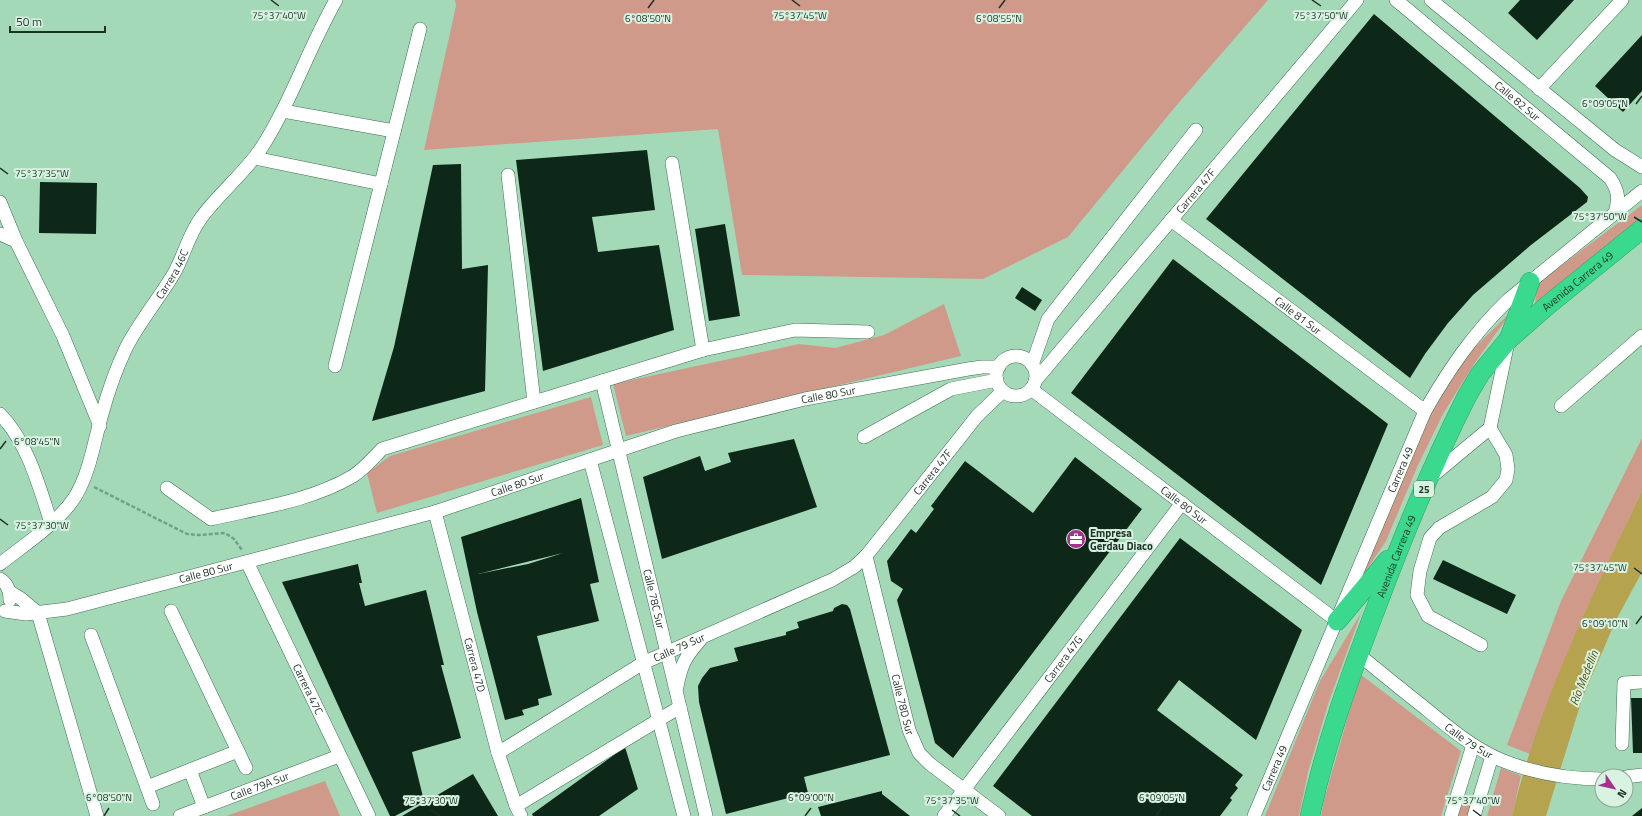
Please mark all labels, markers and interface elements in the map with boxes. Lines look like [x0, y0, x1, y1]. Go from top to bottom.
scale bar [10, 8, 105, 34]
text: 75°37'40"W [252, 8, 306, 23]
text: 75°37'45"W [773, 8, 827, 23]
text: 75°37'50"W [1294, 8, 1348, 23]
text: 6°08'50"N [625, 11, 671, 26]
text: 6°08'55"N [976, 11, 1022, 26]
text: 50 m [16, 12, 42, 31]
street label: Calle 82 Sur [1491, 77, 1544, 125]
text: 6°09'05"N [1582, 96, 1628, 111]
street label: Carrera 47F [1172, 165, 1220, 217]
text: 75°37'35"W [15, 166, 69, 181]
text: 75°37'50"W [1573, 209, 1627, 224]
street label: Carrera 46C [152, 247, 192, 302]
street label: Avenida Carrera 49 [1538, 247, 1617, 315]
street label: Calle 81 Sur [1271, 293, 1325, 339]
street label: Calle 80 Sur [799, 382, 857, 408]
text: 6°08'45"N [14, 434, 60, 449]
street label: Carrera 49 [1383, 444, 1417, 495]
street label: Carrera 47F [909, 446, 956, 498]
street label: Calle 80 Sur [489, 468, 546, 501]
road number: 25 [1414, 481, 1434, 497]
street label: Calle 80 Sur [1157, 482, 1211, 528]
street label: Avenida Carrera 49 [1373, 512, 1420, 600]
text: 75°37'30"W [15, 518, 69, 533]
place label: Empresa Gerdau Diaco [1090, 525, 1153, 554]
office icon: Empresa Gerdau Diaco [1065, 528, 1087, 550]
street label: Calle 80 Sur [177, 558, 235, 587]
text: 75°37'45"W [1573, 560, 1627, 575]
street label: Calle 78C Sur [639, 567, 669, 631]
text: 6°09'10"N [1582, 616, 1628, 631]
street label: Calle 79 Sur [651, 629, 708, 666]
street label: Carrera 47G [1040, 632, 1087, 686]
street label: Carrera 47D [460, 636, 490, 694]
water label: Río Medellín [1564, 647, 1604, 708]
street label: Carrera 47C [289, 661, 327, 717]
street label: Calle 78D Sur [887, 672, 918, 738]
street label: Calle 79 Sur [1441, 719, 1496, 763]
street label: Carrera 49 [1257, 743, 1291, 794]
street label: Calle 79A Sur [228, 768, 291, 804]
north arrow [1594, 768, 1634, 808]
text: N [1614, 786, 1631, 801]
text: 6°08'50"N [86, 790, 132, 805]
text: 6°09'00"N [788, 790, 834, 805]
text: 6°09'05"N [1139, 790, 1185, 805]
text: 75°37'30"W [404, 793, 458, 808]
text: 75°37'35"W [925, 793, 979, 808]
text: 75°37'40"W [1446, 793, 1500, 808]

